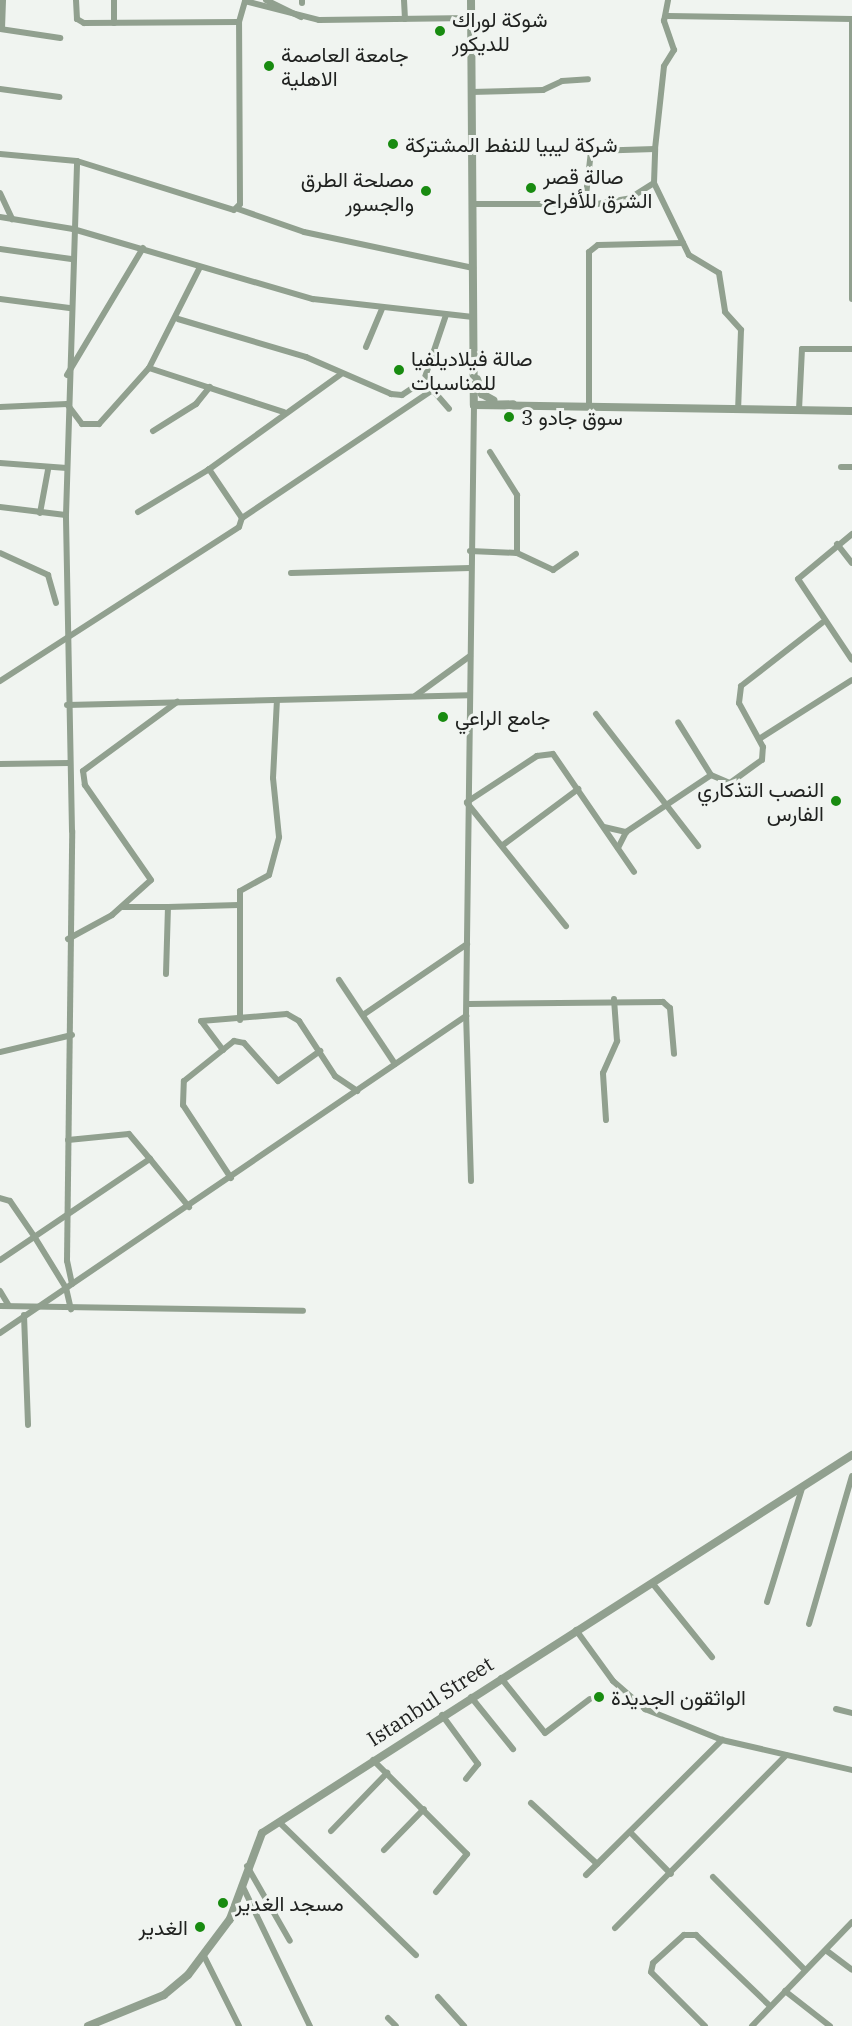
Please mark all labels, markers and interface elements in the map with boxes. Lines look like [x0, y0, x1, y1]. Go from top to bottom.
place label: شوكة لوراك للديكور [452, 6, 547, 56]
marker: شوكة لوراك للديكور [433, 24, 447, 38]
place label: جامعة العاصمة الاهلية [281, 41, 408, 91]
marker: جامعة العاصمة الاهلية [262, 59, 276, 73]
place label: شركة ليبيا للنفط المشتركة [405, 131, 617, 157]
marker: شركة ليبيا للنفط المشتركة [386, 137, 400, 151]
place label: صالة قصر الشرق للأفراح [543, 163, 652, 213]
place label: مصلحة الطرق والجسور [301, 166, 414, 216]
marker: صالة قصر الشرق للأفراح [524, 181, 538, 195]
marker: مصلحة الطرق والجسور [419, 184, 433, 198]
place label: صالة فيلاديلفيا للمناسبات [411, 345, 533, 395]
marker: صالة فيلاديلفيا للمناسبات [392, 363, 406, 377]
place label: سوق جادو 3 [521, 404, 623, 430]
marker: سوق جادو 3 [502, 410, 516, 424]
place label: جامع الراعي [455, 704, 550, 730]
marker: جامع الراعي [436, 710, 450, 724]
place label: النصب التذكاري الفارس [697, 776, 824, 826]
marker: النصب التذكاري الفارس [829, 794, 843, 808]
street label: Istanbul Street [362, 1651, 498, 1751]
place label: الواثقون الجديدة [611, 1684, 746, 1710]
marker: الواثقون الجديدة [592, 1690, 606, 1704]
place label: مسجد الغدير [235, 1890, 344, 1916]
marker: مسجد الغدير [216, 1896, 230, 1910]
place label: الغدير [139, 1914, 188, 1940]
marker: الغدير [193, 1920, 207, 1934]

